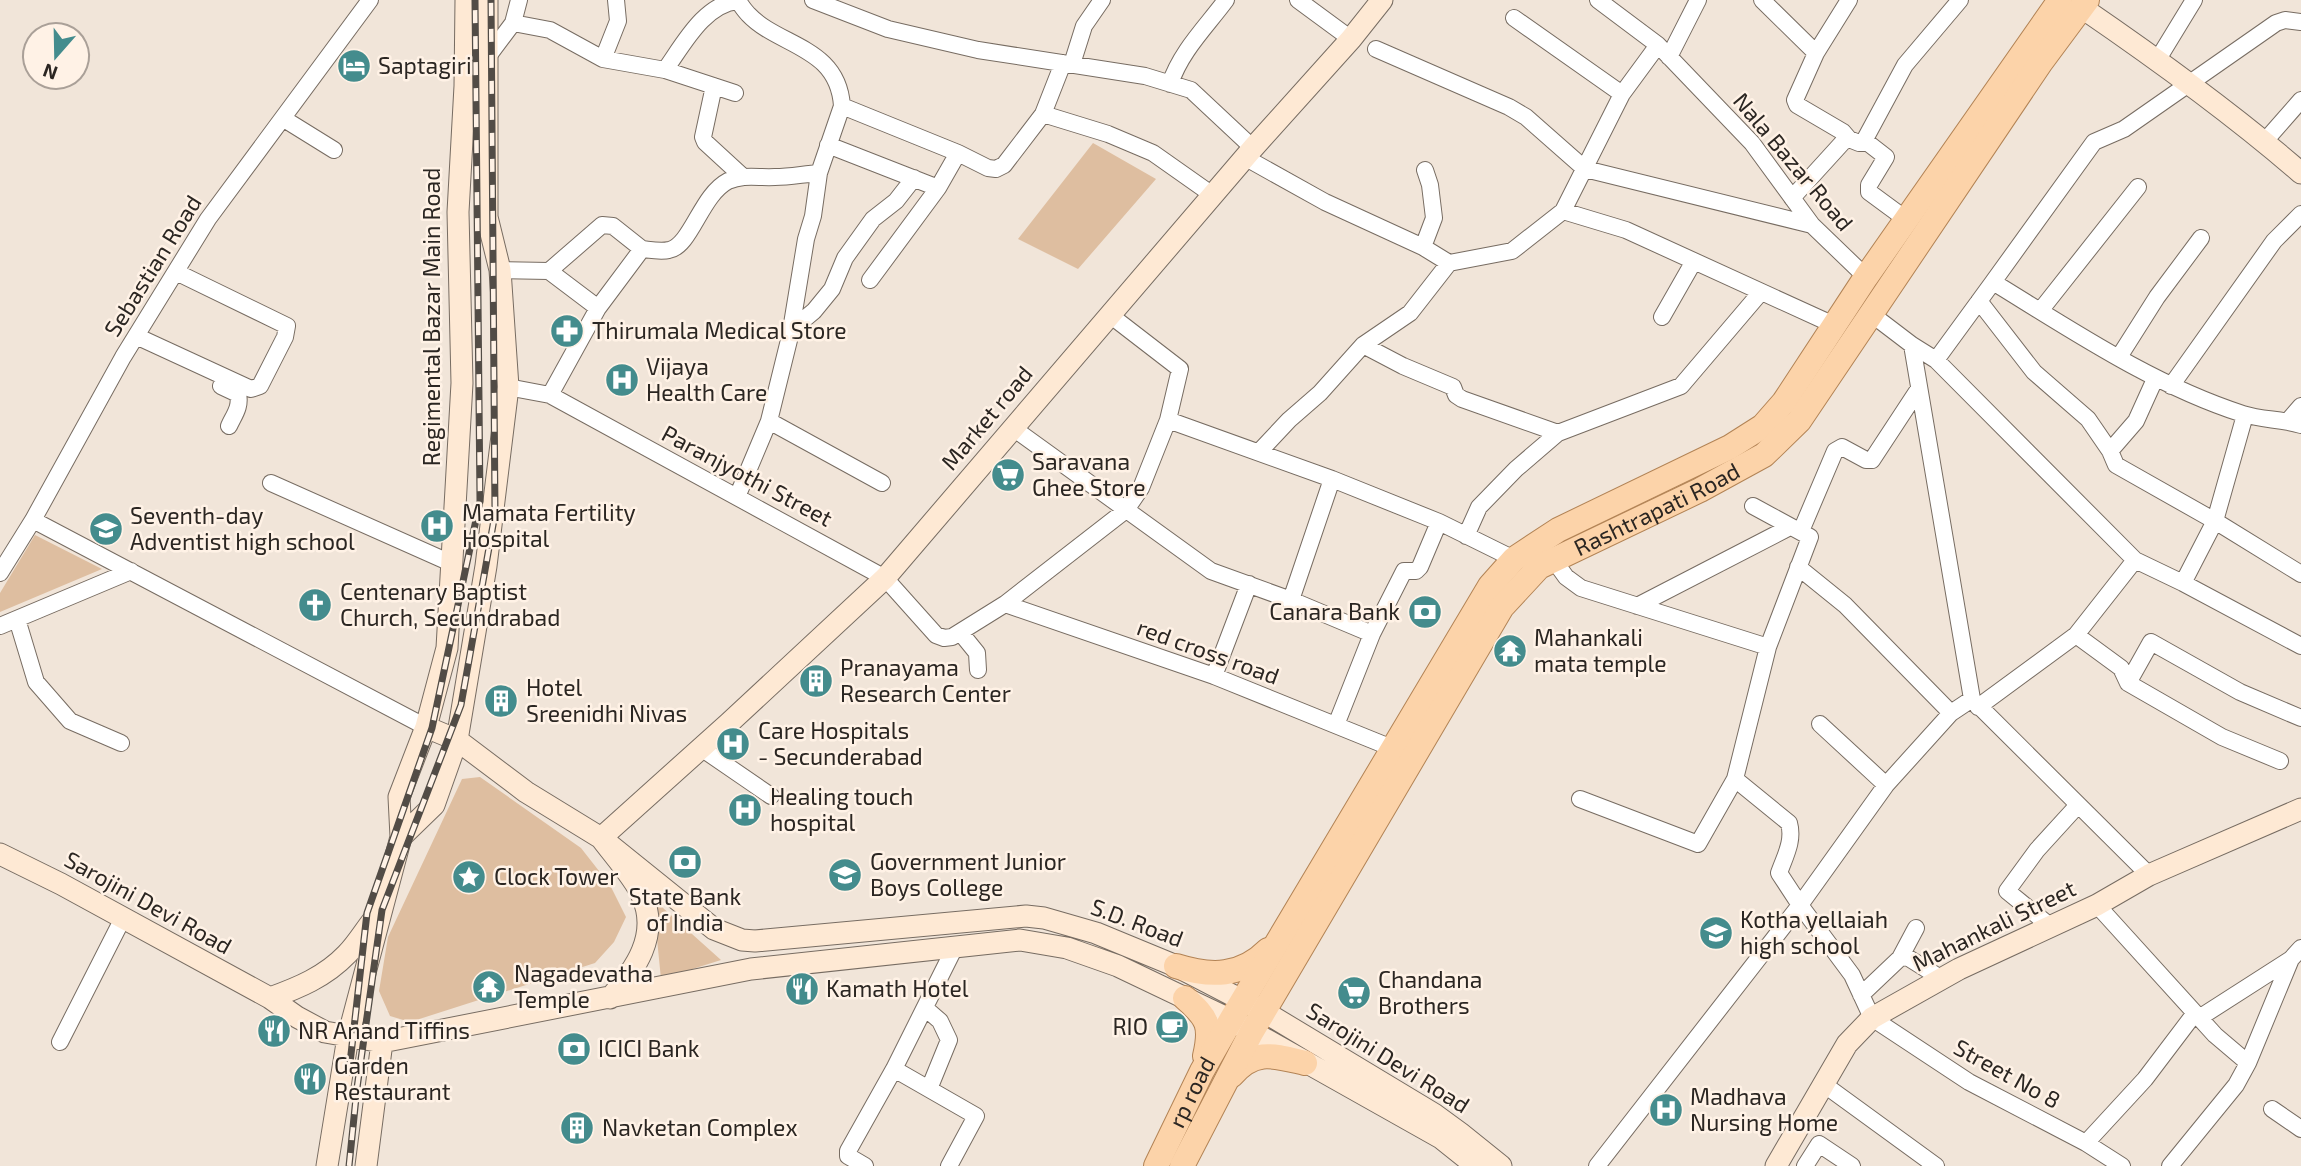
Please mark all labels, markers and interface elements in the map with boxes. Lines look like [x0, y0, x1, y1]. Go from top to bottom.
north arrow [21, 21, 91, 91]
hotel icon: Saptagiri [335, 47, 373, 85]
place label: Saptagiri [378, 51, 472, 79]
text: N [40, 59, 60, 86]
street label: Nala Bazar Road [1728, 87, 1860, 236]
street label: Regimental Bazar Main Road [417, 168, 445, 466]
street label: Sebastian Road [98, 190, 207, 341]
pharmacy icon: Thirumala Medical Store [548, 312, 586, 350]
place label: Thirumala Medical Store [592, 316, 847, 344]
place label: Vijaya Health Care [646, 352, 767, 406]
street label: Market road [935, 360, 1038, 475]
hospital icon: Vijaya Health Care [603, 361, 641, 399]
street label: Paranjyothi Street [657, 418, 838, 532]
place label: Saravana Ghee Store [1032, 447, 1146, 501]
supermarket icon: Saravana Ghee Store [989, 456, 1027, 494]
street label: Rashtrapati Road [1569, 456, 1744, 561]
place label: Mamata Fertility Hospital [462, 498, 636, 552]
place label: Seventh-day Adventist high school [130, 501, 355, 555]
hospital icon: Mamata Fertility Hospital [418, 507, 456, 545]
school or university icon: Seventh-day Adventist high school [87, 510, 125, 548]
place label: Centenary Baptist Church, Secundrabad [340, 577, 560, 631]
church icon: Centenary Baptist Church, Secundrabad [296, 586, 334, 624]
bank icon: Canara Bank [1406, 593, 1444, 631]
place label: Canara Bank [1269, 597, 1400, 625]
street label: red cross road [1133, 612, 1283, 690]
place label: Mahankali mata temple [1534, 623, 1667, 677]
temple icon: Mahankali mata temple [1491, 632, 1529, 670]
place label: Pranayama Research Center [840, 653, 1011, 707]
building icon: Pranayama Research Center [797, 662, 835, 700]
place label: Hotel Sreenidhi Nivas [526, 673, 687, 727]
building icon: Hotel Sreenidhi Nivas [482, 682, 520, 720]
place label: Care Hospitals - Secunderabad [758, 716, 923, 770]
hospital icon: Care Hospitals - Secunderabad [714, 725, 752, 763]
place label: Healing touch hospital [770, 782, 913, 836]
hospital icon: Healing touch hospital [726, 791, 764, 829]
bank icon: State Bank of India [666, 843, 704, 881]
street label: Sarojini Devi Road [60, 845, 237, 960]
place label: Government Junior Boys College [870, 847, 1066, 901]
school or university icon: Government Junior Boys College [826, 856, 864, 894]
place icon: Clock Tower [450, 858, 488, 896]
place label: Clock Tower [494, 862, 619, 890]
street label: Mahankali Street [1907, 873, 2080, 977]
place label: State Bank of India [629, 882, 741, 936]
street label: S.D. Road [1087, 892, 1188, 952]
place label: Kotha yellaiah high school [1740, 905, 1888, 959]
school or university icon: Kotha yellaiah high school [1697, 914, 1735, 952]
place label: Nagadevatha Temple [514, 959, 653, 1013]
place label: Chandana Brothers [1378, 965, 1482, 1019]
temple icon: Nagadevatha Temple [470, 968, 508, 1006]
restaurant icon: Kamath Hotel [783, 970, 821, 1008]
place label: Kamath Hotel [826, 974, 969, 1002]
supermarket icon: Chandana Brothers [1335, 974, 1373, 1012]
street label: Sarojini Devi Road [1302, 996, 1475, 1118]
cafe icon: RIO [1153, 1008, 1191, 1046]
restaurant icon: NR Anand Tiffins [255, 1012, 293, 1050]
place label: RIO [1112, 1012, 1148, 1040]
place label: NR Anand Tiffins [298, 1016, 470, 1044]
bank icon: ICICI Bank [555, 1030, 593, 1068]
street label: Street No 8 [1949, 1032, 2066, 1114]
place label: ICICI Bank [598, 1034, 700, 1062]
place label: Garden Restaurant [334, 1051, 451, 1105]
street label: rp road [1162, 1051, 1220, 1132]
restaurant icon: Garden Restaurant [291, 1060, 329, 1098]
place label: Madhava Nursing Home [1690, 1082, 1838, 1136]
hospital icon: Madhava Nursing Home [1647, 1091, 1685, 1129]
building icon: Navketan Complex [558, 1109, 596, 1147]
place label: Navketan Complex [602, 1113, 798, 1141]

